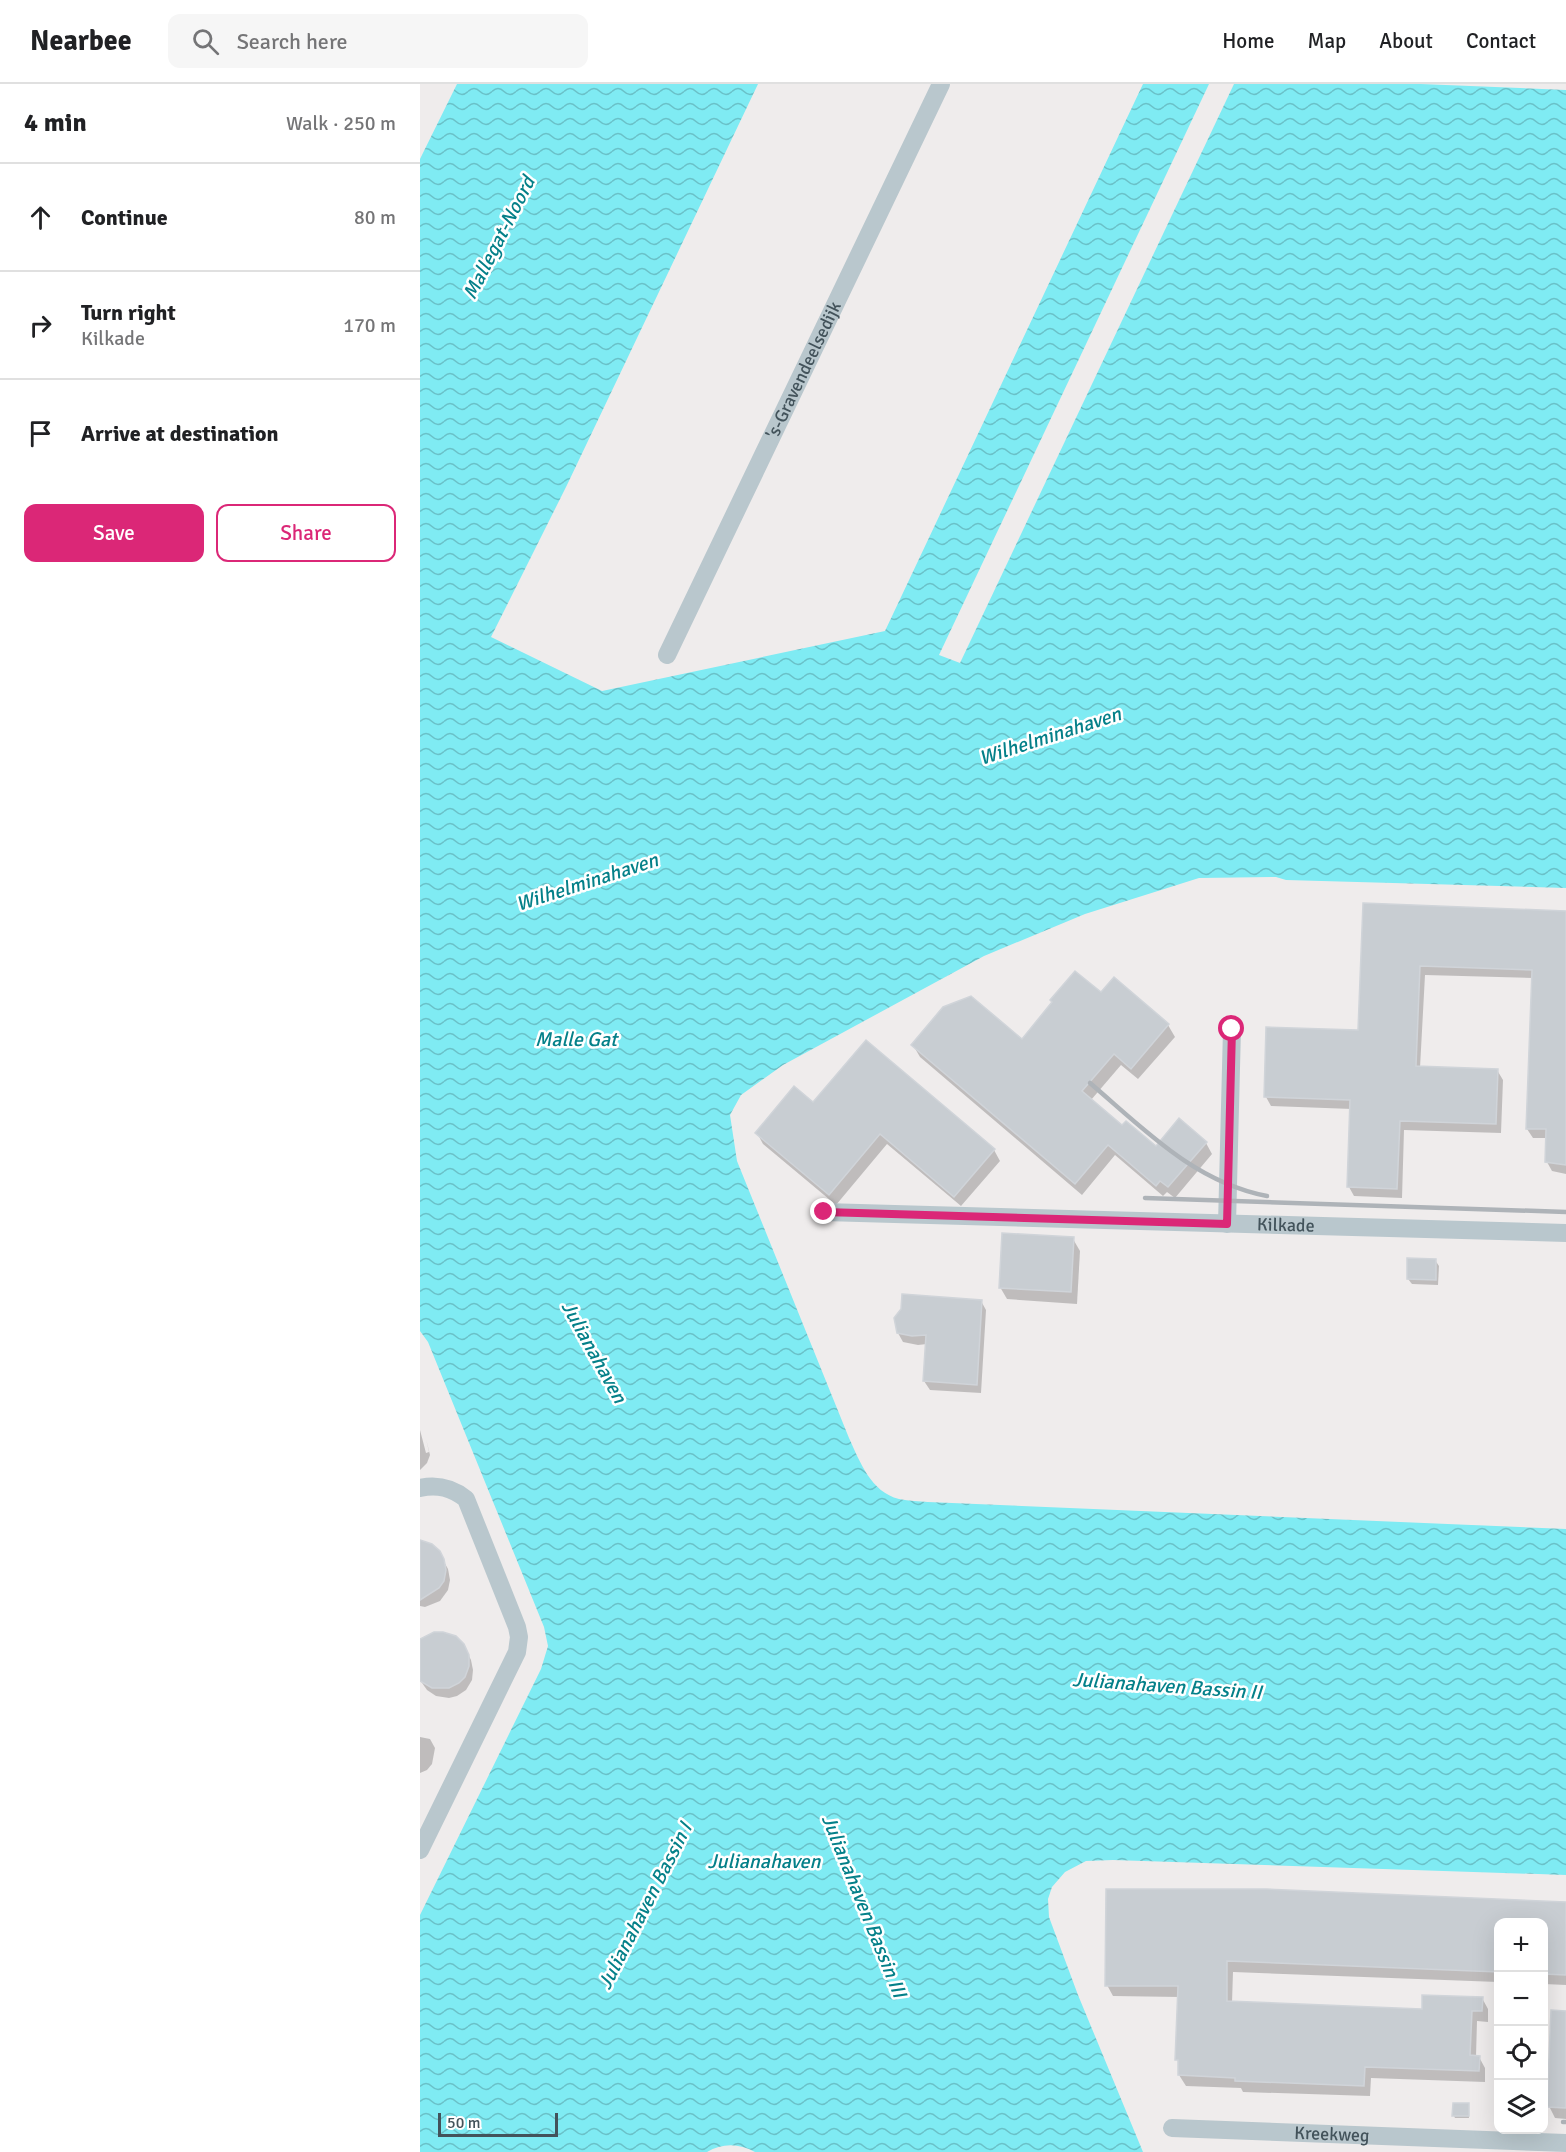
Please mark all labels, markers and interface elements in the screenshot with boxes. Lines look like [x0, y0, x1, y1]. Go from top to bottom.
search box [168, 14, 588, 68]
text: Nearbee [30, 24, 132, 58]
icon: search [189, 25, 222, 58]
text: Search here [237, 28, 348, 55]
text: Home [1222, 28, 1275, 54]
text: Map [1308, 28, 1346, 54]
text: About [1379, 28, 1433, 54]
text: Contact [1466, 28, 1536, 54]
text: 4 min [24, 107, 87, 139]
text: Walk · 250 m [286, 111, 396, 136]
water label: Mallegat-Noord [457, 170, 542, 303]
icon: ahead [24, 201, 57, 234]
text: Continue [81, 204, 168, 231]
text: 80 m [354, 205, 396, 230]
street label: 's-Gravendeelsedijk [761, 298, 846, 442]
text: Turn right [81, 299, 176, 326]
icon: right [24, 309, 57, 342]
text: 170 m [343, 313, 396, 338]
text: Kilkade [81, 326, 145, 351]
icon: arrive [24, 417, 57, 450]
text: Arrive at destination [81, 420, 278, 447]
button: Save [24, 504, 204, 562]
button: Share [216, 504, 396, 562]
water label: Wilhelminahaven [976, 701, 1125, 771]
water label: Wilhelminahaven [513, 847, 662, 917]
route start [1218, 1015, 1244, 1041]
water label: Malle Gat [535, 1027, 619, 1052]
route end [810, 1198, 836, 1224]
street label: Kilkade [1257, 1213, 1315, 1237]
water label: Julianahaven [556, 1297, 633, 1408]
water label: Julianahaven Bassin II [1072, 1667, 1264, 1705]
water label: Julianahaven Bassin III [816, 1811, 913, 2003]
water label: Julianahaven Bassin I [592, 1817, 699, 1993]
water label: Julianahaven [708, 1849, 821, 1874]
map controls [1494, 1918, 1548, 2134]
button: + [1494, 1918, 1548, 1972]
button: − [1494, 1972, 1548, 2026]
button: locate [1494, 2026, 1548, 2080]
button: layers [1494, 2080, 1548, 2134]
scale bar [438, 2110, 558, 2138]
text: 50 m [447, 2113, 481, 2133]
street label: Kreekweg [1294, 2122, 1370, 2147]

